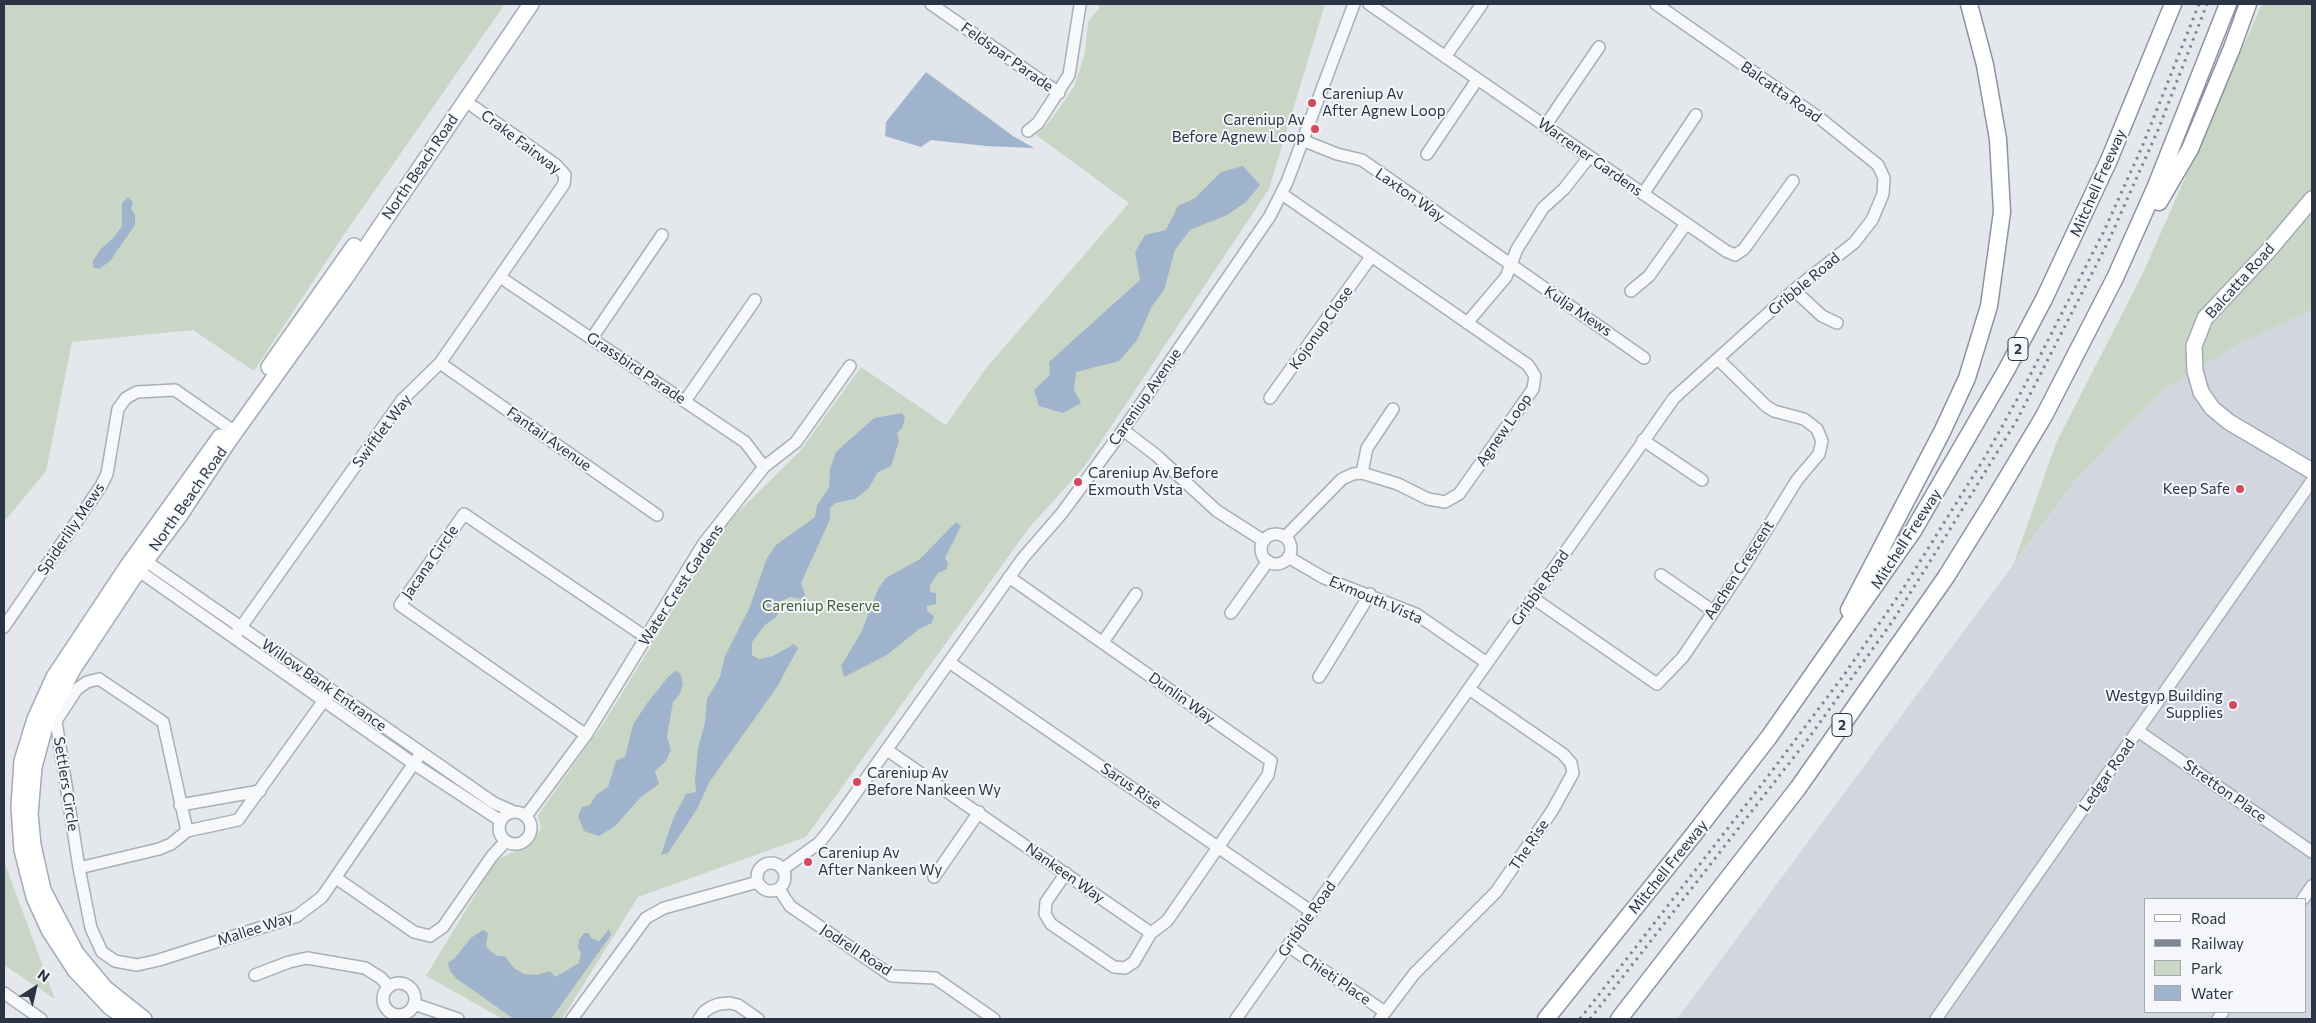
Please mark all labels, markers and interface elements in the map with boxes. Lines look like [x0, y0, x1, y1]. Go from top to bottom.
street label: Feldspar Parade [957, 18, 1057, 96]
street label: Balcatta Road [1737, 57, 1825, 127]
place label: Careniup Av After Agnew Loop [1322, 85, 1446, 120]
marker: Careniup Av After Agnew Loop [1306, 97, 1318, 109]
street label: Crake Fairway [477, 106, 565, 178]
street label: North Beach Road [378, 111, 462, 223]
place label: Careniup Av Before Agnew Loop [1172, 111, 1305, 146]
street label: Warrener Gardens [1534, 114, 1646, 200]
marker: Careniup Av Before Agnew Loop [1309, 123, 1321, 135]
street label: Mitchell Freeway [2066, 126, 2130, 240]
street label: Laxton Way [1372, 164, 1448, 226]
street label: Balcatta Road [2202, 240, 2278, 322]
street label: Gribble Road [1764, 249, 1844, 319]
street label: Kulja Mews [1541, 282, 1615, 340]
street label: Kojonup Close [1286, 283, 1356, 373]
street label: Grassbird Parade [583, 328, 689, 408]
road number: 2 [2008, 338, 2028, 360]
street label: Careniup Avenue [1105, 345, 1185, 449]
street label: Agnew Loop [1472, 390, 1536, 470]
street label: Swiftlet Way [349, 391, 415, 471]
street label: Fantail Avenue [503, 403, 595, 475]
street label: North Beach Road [145, 443, 231, 555]
place label: Careniup Av Before Exmouth Vsta [1088, 464, 1218, 499]
marker: Careniup Av Before Exmouth Vsta [1072, 476, 1084, 488]
street label: Spiderlily Mews [34, 480, 108, 578]
place label: Keep Safe [2163, 480, 2230, 498]
marker: Keep Safe [2234, 483, 2246, 495]
street label: Mitchell Freeway [1867, 486, 1945, 592]
street label: Aachen Crescent [1700, 517, 1778, 623]
street label: Water Crest Gardens [635, 521, 727, 649]
street label: Jacana Circle [398, 522, 462, 602]
street label: Gribble Road [1507, 547, 1573, 629]
street label: Exmouth Vista [1327, 572, 1425, 628]
park label: Careniup Reserve [762, 597, 880, 615]
street label: Willow Bank Entrance [258, 635, 390, 735]
street label: Dunlin Way [1145, 669, 1219, 727]
place label: Westgyp Building Supplies [2105, 687, 2223, 722]
marker: Westgyp Building Supplies [2227, 699, 2239, 711]
road number: 2 [1832, 714, 1852, 736]
street label: Ledgar Road [2075, 735, 2139, 815]
street label: Settlers Circle [50, 736, 82, 832]
street label: Stretton Place [2180, 756, 2270, 826]
street label: Sarus Rise [1097, 759, 1165, 813]
place label: Careniup Av Before Nankeen Wy [867, 764, 1001, 799]
marker: Careniup Av Before Nankeen Wy [851, 776, 863, 788]
street label: The Rise [1505, 816, 1553, 874]
street label: Mitchell Freeway [1625, 816, 1711, 918]
street label: Nankeen Way [1022, 839, 1108, 907]
place label: Careniup Av After Nankeen Wy [818, 844, 942, 879]
marker: Careniup Av After Nankeen Wy [802, 856, 814, 868]
street label: Gribble Road [1274, 878, 1340, 960]
legend [2144, 898, 2306, 1013]
street label: Mallee Way [215, 908, 295, 950]
text: Road [2191, 909, 2226, 927]
street label: Jodrell Road [817, 920, 895, 980]
text: Railway [2191, 934, 2244, 952]
street label: Chieti Place [1298, 949, 1374, 1009]
text: Park [2191, 959, 2222, 977]
north arrow [10, 963, 60, 1013]
text: N [35, 965, 53, 985]
text: Water [2191, 984, 2233, 1002]

